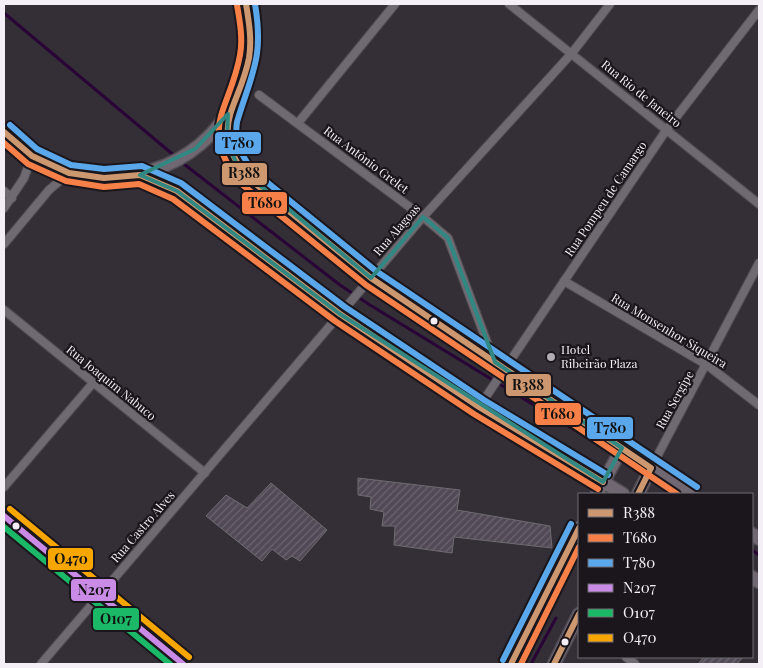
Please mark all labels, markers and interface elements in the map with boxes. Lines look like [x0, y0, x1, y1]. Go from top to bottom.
street label: Rua Rio de Janeiro [598, 56, 685, 131]
street label: Rua Antônio Grelet [321, 122, 413, 197]
line badge: T780 [214, 131, 262, 155]
text: T780 [222, 133, 254, 152]
street label: Rua Pompeu de Camargo [561, 137, 650, 259]
line badge: R388 [221, 162, 268, 186]
text: R388 [228, 163, 260, 182]
line badge: T680 [241, 191, 288, 215]
text: T680 [248, 193, 282, 212]
street label: Rua Alagoas [369, 200, 423, 259]
street label: Rua Monsenhor Siqueira [609, 289, 730, 371]
unlabelled marker [429, 316, 439, 326]
street label: Rua Joaquim Nabuco [63, 341, 160, 424]
place label: Hotel Ribeirão Plaza [561, 341, 638, 371]
marker: Hotel Ribeirão Plaza [545, 351, 557, 363]
street label: Rua Sergipe [652, 367, 697, 432]
line badge: R388 [505, 373, 552, 397]
text: R388 [512, 375, 544, 394]
line badge: T680 [534, 402, 582, 426]
text: T680 [541, 404, 575, 423]
line badge: T780 [586, 416, 634, 440]
text: T780 [594, 418, 626, 437]
street label: Rua Castro Alves [107, 487, 178, 566]
legend [578, 493, 753, 658]
text: R388 [623, 502, 655, 522]
unlabelled marker [11, 521, 21, 531]
text: T680 [623, 527, 657, 547]
line badge: O470 [47, 547, 94, 571]
text: O470 [54, 549, 88, 568]
text: T780 [623, 552, 655, 572]
text: N207 [623, 577, 656, 597]
line badge: N207 [70, 578, 117, 602]
text: N207 [78, 580, 111, 599]
text: O107 [623, 602, 655, 622]
line badge: O107 [92, 607, 140, 631]
text: O107 [100, 609, 133, 628]
text: O470 [623, 627, 656, 647]
unlabelled marker [560, 637, 570, 647]

